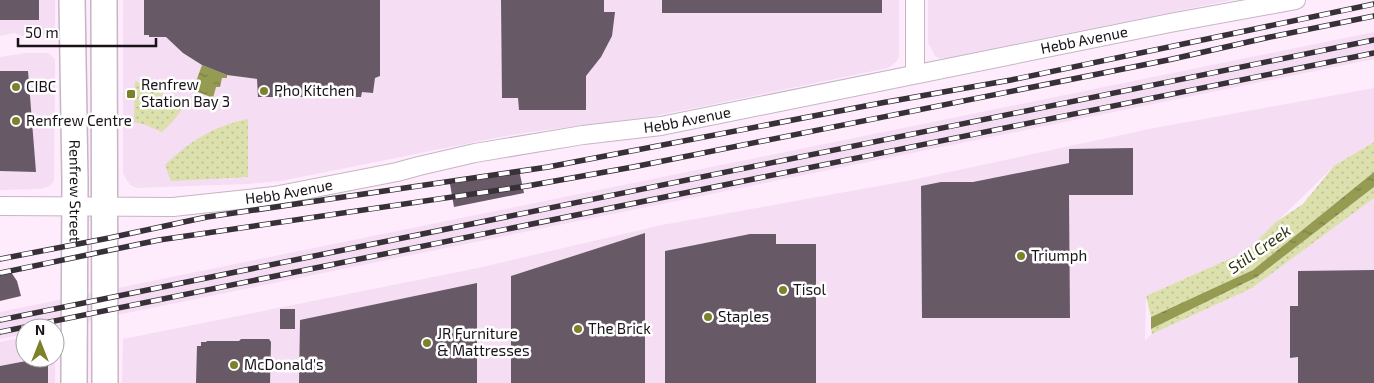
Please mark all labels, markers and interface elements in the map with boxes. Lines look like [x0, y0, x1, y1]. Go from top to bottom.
scale bar [18, 15, 155, 47]
street label: Hebb Avenue [1039, 22, 1129, 57]
text: 50 m [25, 23, 59, 41]
place label: Renfrew Station Bay 3 [141, 75, 230, 110]
place label: CIBC [26, 77, 57, 95]
marker: CIBC [10, 81, 22, 93]
place label: Pho Kitchen [274, 81, 355, 99]
marker: Pho Kitchen [258, 85, 270, 97]
marker: Renfrew Station Bay 3 [125, 88, 137, 100]
street label: Hebb Avenue [642, 102, 732, 136]
place label: Renfrew Centre [26, 111, 132, 129]
marker: Renfrew Centre [10, 115, 22, 127]
street label: Renfrew Street [66, 139, 85, 243]
street label: Hebb Avenue [244, 175, 334, 207]
water label: Still Creek [1224, 220, 1294, 277]
place label: Triumph [1031, 246, 1087, 264]
marker: Triumph [1015, 250, 1027, 262]
place label: Tisol [793, 280, 827, 298]
marker: Tisol [777, 284, 789, 296]
place label: Staples [718, 307, 769, 325]
marker: Staples [702, 311, 714, 323]
north arrow [15, 318, 65, 368]
place label: The Brick [588, 319, 651, 337]
text: N [35, 321, 45, 338]
marker: The Brick [572, 323, 584, 335]
place label: JR Furniture & Mattresses [437, 324, 530, 359]
marker: JR Furniture & Mattresses [421, 337, 433, 349]
place label: McDonald's [244, 355, 324, 373]
marker: McDonald's [228, 359, 240, 371]

